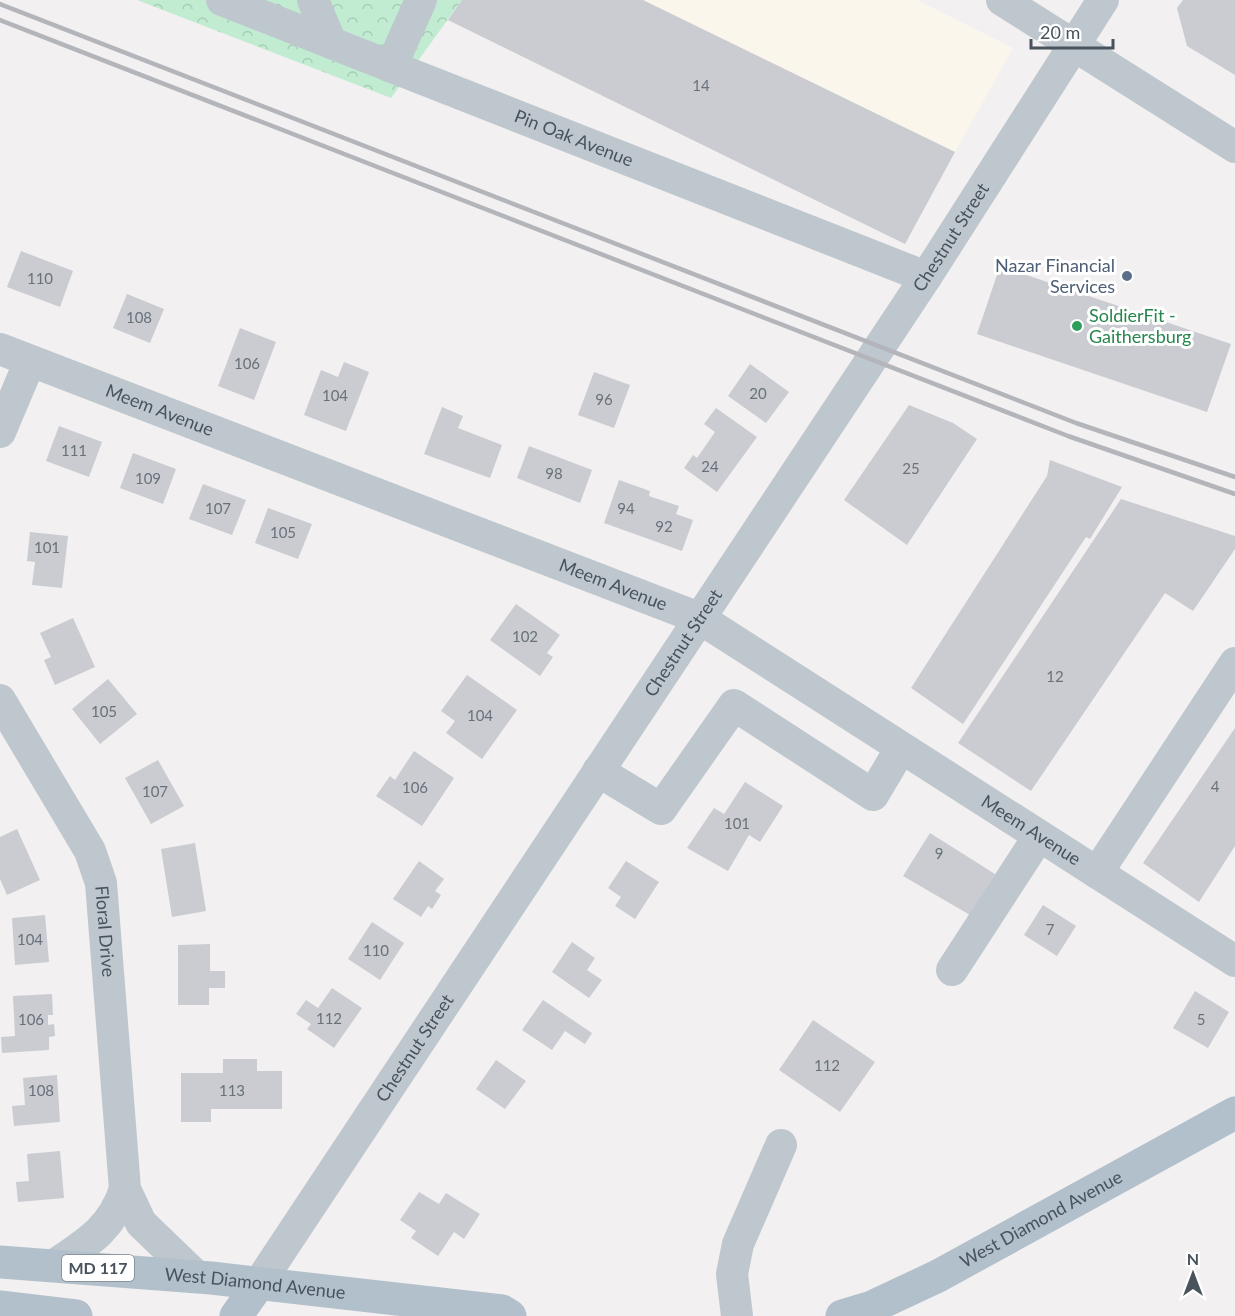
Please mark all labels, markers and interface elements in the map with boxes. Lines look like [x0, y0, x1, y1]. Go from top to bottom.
scale bar [1031, 12, 1114, 50]
text: 20 m [1040, 21, 1080, 43]
house number: 14 [692, 76, 710, 94]
street label: Pin Oak Avenue [512, 104, 637, 171]
street label: Chestnut Street [907, 178, 993, 295]
place label: Nazar Financial Services [995, 254, 1115, 297]
house number: 110 [27, 269, 53, 287]
marker: Nazar Financial Services [1120, 269, 1134, 283]
place label: SoldierFit - Gaithersburg [1089, 304, 1191, 347]
house number: 108 [126, 308, 152, 326]
marker: SoldierFit - Gaithersburg [1070, 319, 1084, 333]
house number: 106 [234, 354, 260, 372]
street label: Meem Avenue [103, 379, 217, 440]
house number: 20 [749, 384, 767, 402]
house number: 104 [322, 386, 348, 404]
house number: 96 [595, 390, 613, 408]
house number: 111 [61, 441, 87, 459]
house number: 24 [701, 457, 719, 475]
house number: 25 [902, 459, 920, 477]
house number: 98 [545, 464, 563, 482]
house number: 109 [135, 469, 161, 487]
house number: 107 [205, 499, 231, 517]
house number: 94 [617, 499, 635, 517]
house number: 92 [655, 517, 673, 535]
house number: 105 [270, 523, 296, 541]
house number: 101 [34, 538, 60, 556]
street label: Meem Avenue [556, 553, 671, 615]
street label: Chestnut Street [639, 584, 726, 701]
house number: 102 [512, 627, 538, 645]
house number: 12 [1046, 667, 1064, 685]
house number: 105 [91, 702, 117, 720]
house number: 104 [467, 706, 493, 724]
house number: 4 [1211, 777, 1220, 795]
house number: 106 [402, 778, 428, 796]
house number: 107 [142, 782, 168, 800]
street label: Meem Avenue [978, 790, 1085, 870]
house number: 101 [724, 814, 750, 832]
house number: 9 [935, 844, 943, 862]
street label: Floral Drive [91, 885, 120, 978]
house number: 7 [1046, 920, 1055, 938]
house number: 104 [17, 930, 43, 948]
house number: 110 [363, 941, 389, 959]
street label: Chestnut Street [371, 989, 458, 1106]
house number: 112 [316, 1009, 342, 1027]
house number: 106 [18, 1010, 44, 1028]
house number: 5 [1197, 1010, 1205, 1028]
house number: 112 [814, 1056, 840, 1074]
house number: 108 [28, 1081, 54, 1099]
house number: 113 [219, 1081, 245, 1099]
street label: West Diamond Avenue [956, 1165, 1126, 1272]
north arrow [1163, 1244, 1223, 1304]
text: N [1187, 1249, 1199, 1268]
road number: MD 117 [62, 1255, 134, 1281]
street label: West Diamond Avenue [164, 1263, 347, 1303]

